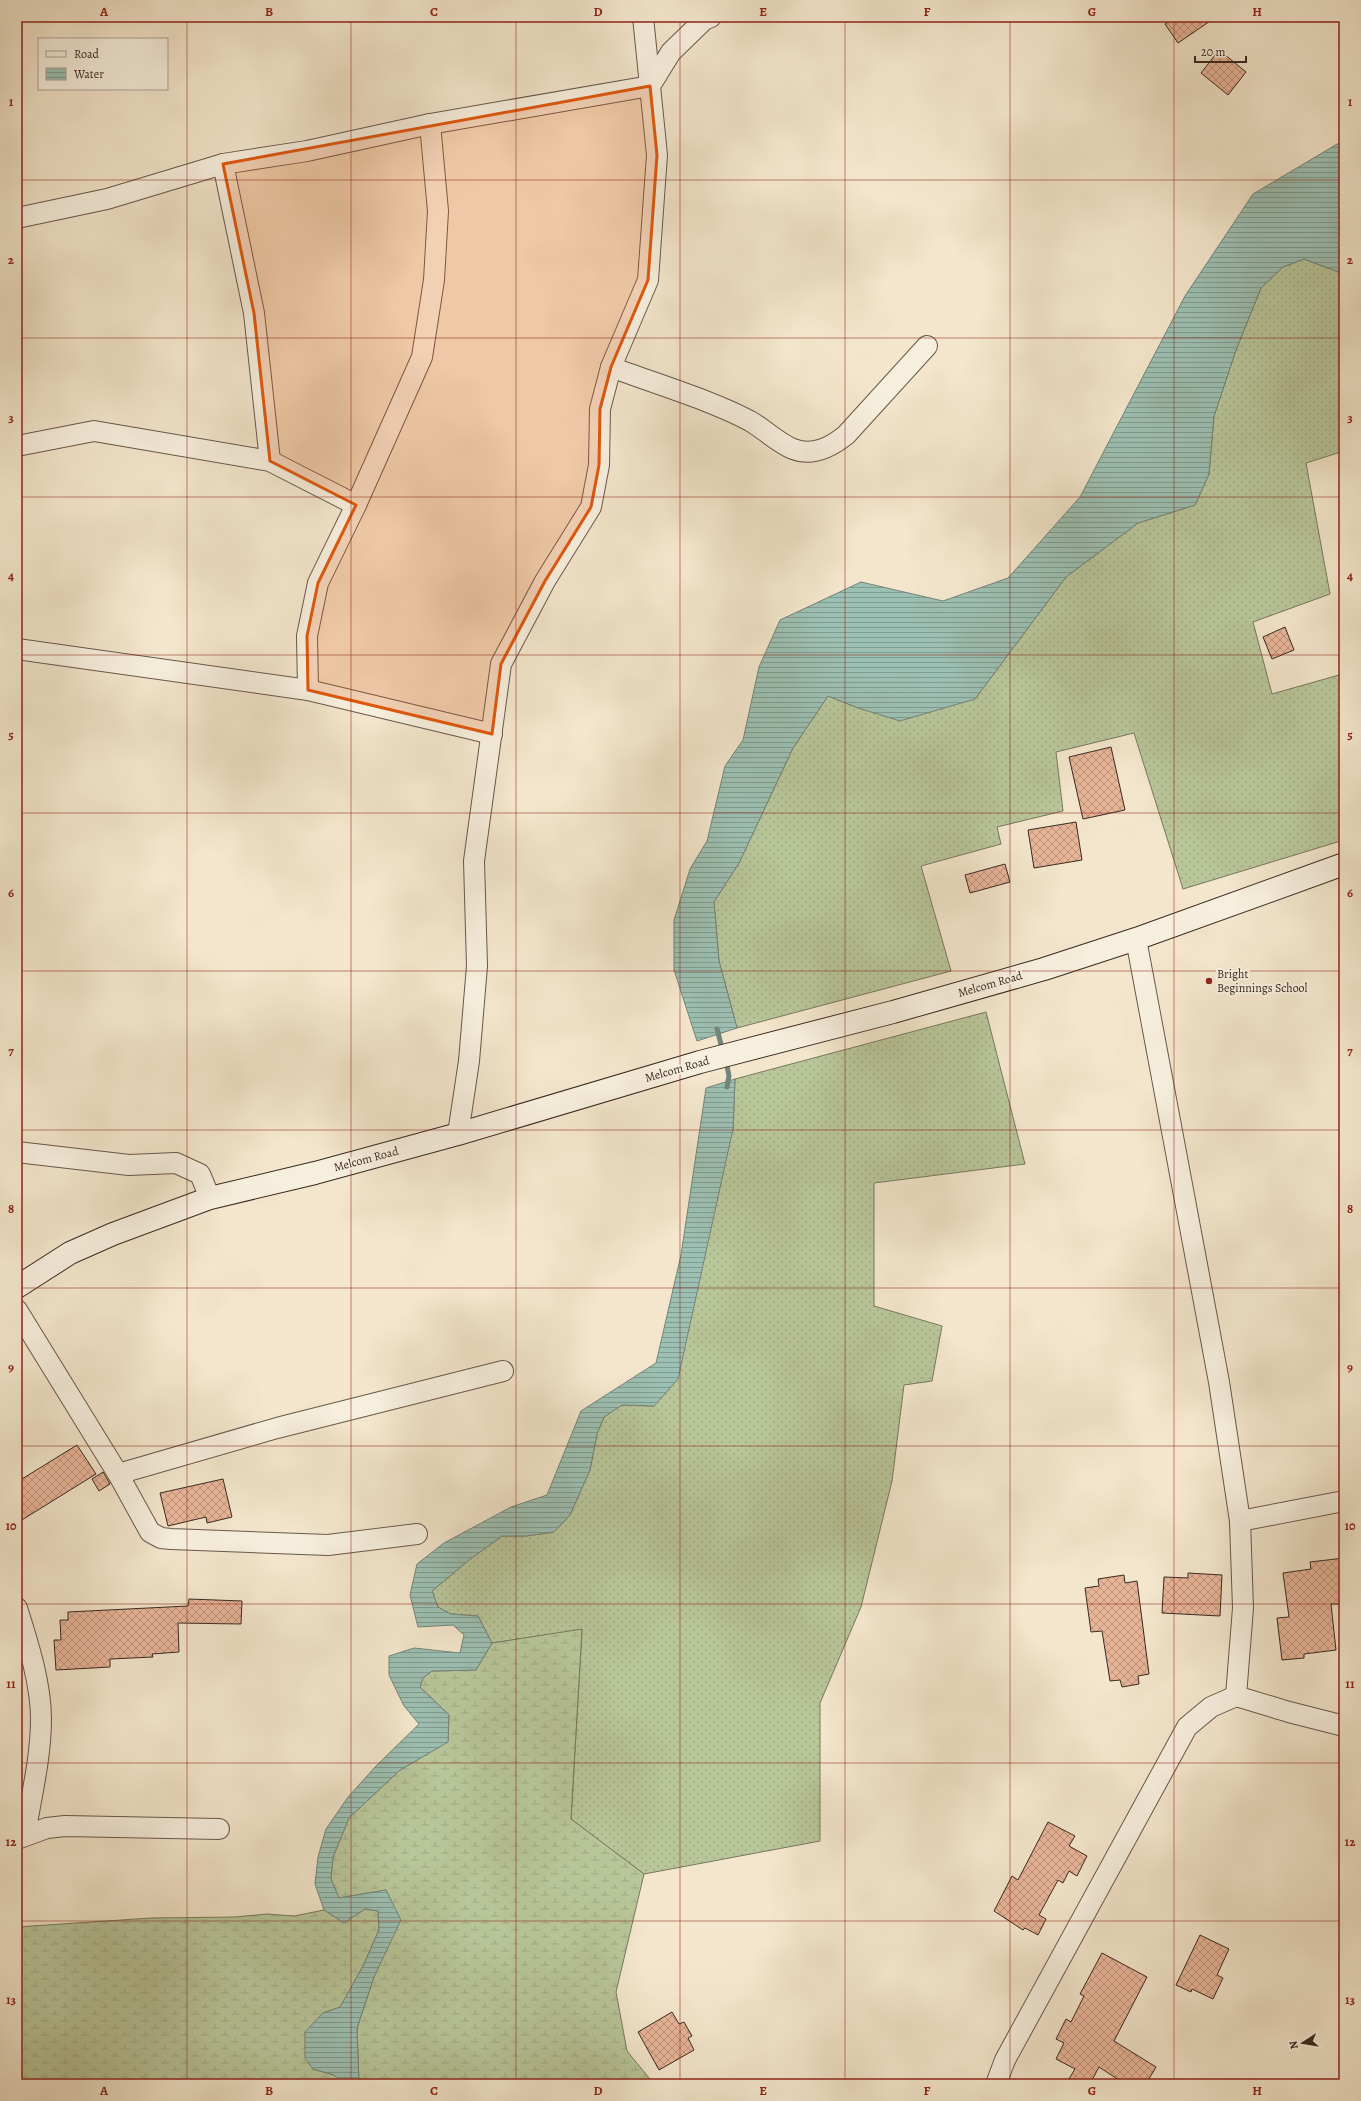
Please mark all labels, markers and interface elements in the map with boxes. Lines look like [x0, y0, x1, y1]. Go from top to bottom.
text: A [99, 3, 109, 20]
text: B [265, 3, 273, 20]
text: C [430, 3, 438, 20]
text: D [593, 3, 603, 20]
text: E [759, 3, 767, 20]
text: F [924, 3, 931, 20]
text: G [1088, 3, 1096, 20]
text: H [1252, 3, 1262, 20]
legend [38, 38, 168, 90]
scale bar [1195, 38, 1246, 64]
text: 20 m [1201, 44, 1225, 60]
text: Road [74, 46, 100, 62]
text: Water [73, 66, 104, 82]
text: 1 [9, 93, 14, 110]
text: 1 [1348, 93, 1353, 110]
text: 2 [8, 251, 15, 268]
text: 2 [1347, 251, 1354, 268]
text: 3 [8, 409, 14, 426]
text: 3 [1347, 409, 1353, 426]
text: 4 [8, 567, 14, 584]
text: 4 [1347, 567, 1353, 584]
text: 5 [8, 726, 14, 743]
text: 5 [1347, 726, 1353, 743]
text: 6 [8, 884, 14, 901]
text: 6 [1347, 884, 1353, 901]
place label: Bright Beginnings School [1217, 966, 1308, 996]
street label: Melcom Road [956, 967, 1025, 1001]
marker: Bright Beginnings School [1204, 976, 1214, 986]
text: 7 [8, 1042, 14, 1059]
text: 7 [1347, 1042, 1353, 1059]
street label: Melcom Road [643, 1052, 712, 1086]
street label: Melcom Road [332, 1143, 401, 1175]
text: 8 [8, 1200, 14, 1217]
text: 8 [1347, 1200, 1353, 1217]
text: 9 [8, 1359, 14, 1376]
text: 9 [1347, 1359, 1353, 1376]
text: 10 [5, 1517, 17, 1534]
text: 10 [1344, 1517, 1356, 1534]
text: 11 [6, 1675, 16, 1692]
text: 11 [1345, 1675, 1355, 1692]
text: 12 [6, 1833, 17, 1850]
text: 12 [1345, 1833, 1356, 1850]
text: 13 [6, 1991, 17, 2008]
text: 13 [1345, 1991, 1356, 2008]
north arrow [1283, 2023, 1323, 2063]
text: N [1286, 2039, 1302, 2050]
text: A [99, 2082, 109, 2099]
text: B [265, 2082, 273, 2099]
text: C [430, 2082, 438, 2099]
text: D [593, 2082, 603, 2099]
text: E [759, 2082, 767, 2099]
text: F [924, 2082, 931, 2099]
text: G [1088, 2082, 1096, 2099]
text: H [1252, 2082, 1262, 2099]

